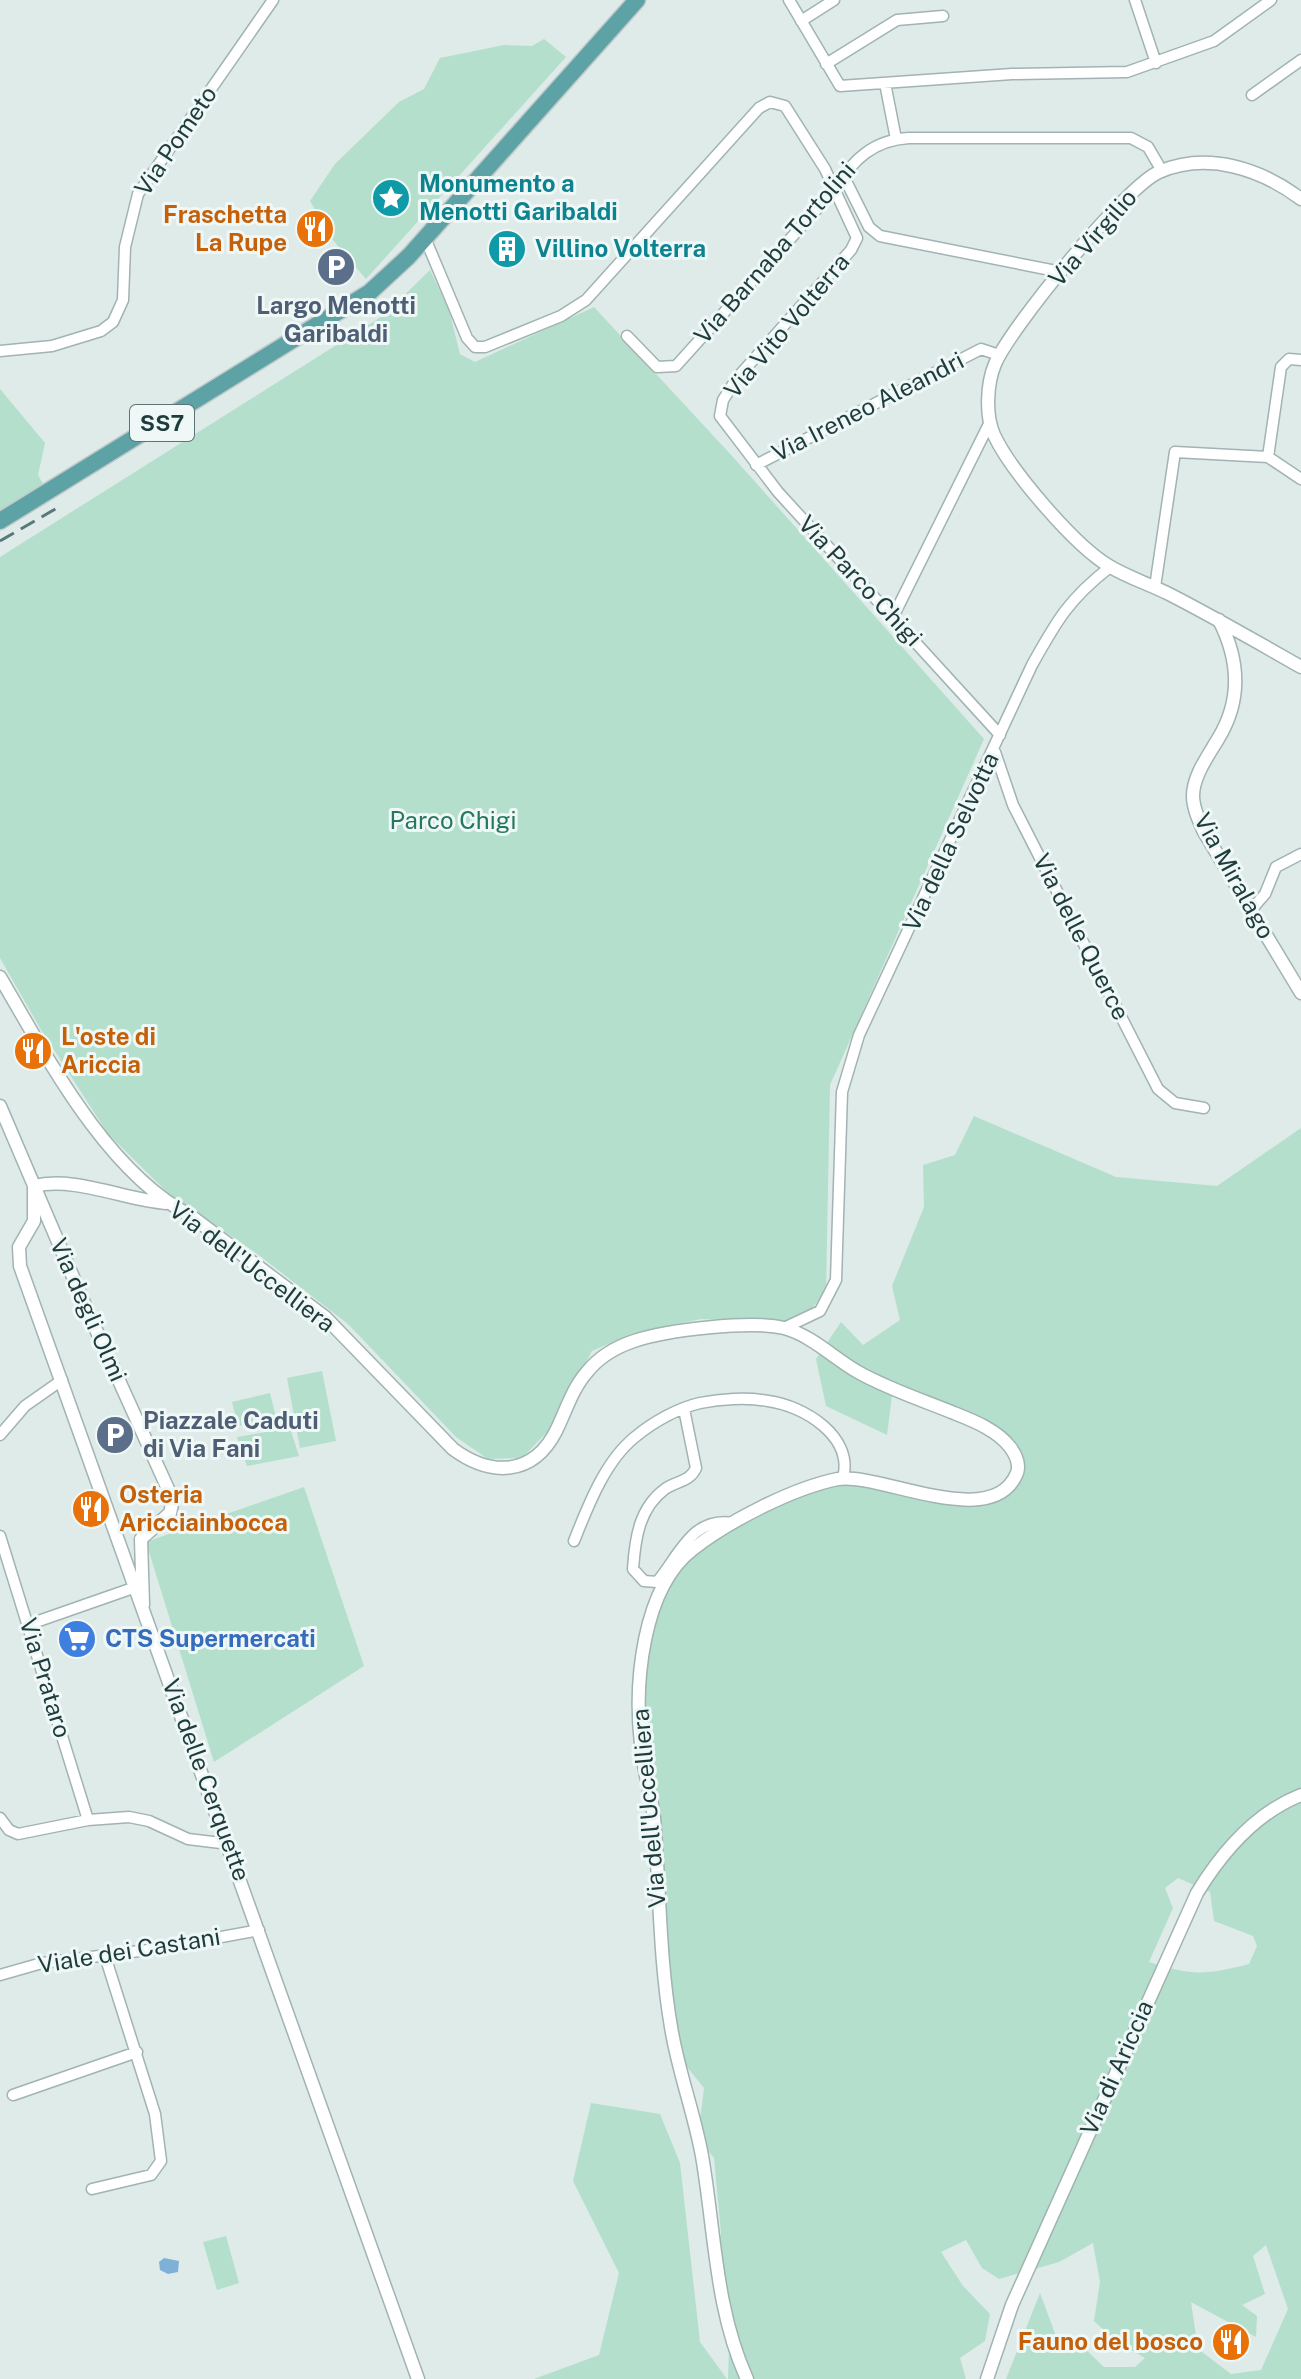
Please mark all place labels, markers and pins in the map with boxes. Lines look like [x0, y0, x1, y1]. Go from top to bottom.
place label: Monumento a Menotti Garibaldi [419, 169, 618, 225]
place icon: Monumento a Menotti Garibaldi [370, 177, 412, 219]
place label: Fraschetta La Rupe [163, 200, 287, 256]
restaurant icon: Fraschetta La Rupe [294, 208, 336, 250]
building icon: Villino Volterra [486, 228, 528, 270]
place label: Villino Volterra [535, 234, 706, 262]
parking icon: Largo Menotti Garibaldi [315, 246, 357, 288]
place label: Largo Menotti Garibaldi [256, 291, 416, 347]
place label: L'oste di Ariccia [61, 1022, 156, 1078]
restaurant icon: L'oste di Ariccia [12, 1030, 54, 1072]
place label: Piazzale Caduti di Via Fani [143, 1406, 319, 1462]
parking icon: Piazzale Caduti di Via Fani [94, 1414, 136, 1456]
place label: Osteria Aricciainbocca [119, 1480, 288, 1536]
restaurant icon: Osteria Aricciainbocca [70, 1488, 112, 1530]
supermarket icon: CTS Supermercati [56, 1618, 98, 1660]
place label: CTS Supermercati [105, 1624, 316, 1652]
restaurant icon: Fauno del bosco [1210, 2321, 1252, 2363]
place label: Fauno del bosco [1018, 2327, 1203, 2355]

